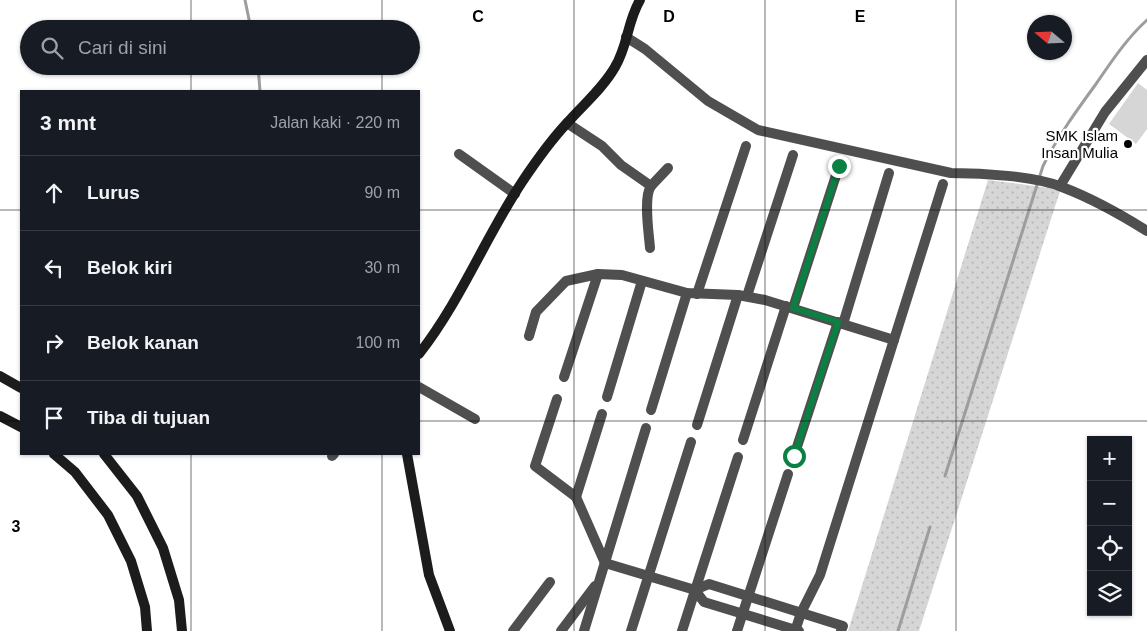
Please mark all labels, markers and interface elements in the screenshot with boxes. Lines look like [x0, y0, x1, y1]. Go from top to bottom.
text: C [472, 8, 484, 25]
text: D [663, 8, 675, 25]
text: E [855, 8, 866, 25]
north arrow [1027, 15, 1072, 60]
search box [20, 20, 420, 75]
icon: search [38, 34, 66, 62]
text: Cari di sini [78, 37, 167, 58]
text: 3 mnt [40, 111, 96, 134]
text: Jalan kaki · 220 m [270, 114, 400, 131]
place label: SMK Islam Insan Mulia [1041, 127, 1119, 161]
marker: SMK Islam Insan Mulia [1122, 138, 1134, 150]
route end [828, 155, 851, 178]
icon: ahead [40, 179, 68, 207]
text: Lurus [87, 182, 140, 203]
text: 90 m [364, 184, 400, 201]
icon: left [40, 254, 68, 282]
text: Belok kiri [87, 257, 173, 278]
text: 30 m [364, 259, 400, 276]
icon: right [40, 329, 68, 357]
text: Belok kanan [87, 332, 199, 353]
text: 100 m [356, 334, 400, 351]
icon: arrive [40, 404, 68, 432]
text: Tiba di tujuan [87, 407, 210, 428]
map controls [1087, 436, 1132, 616]
button: + [1087, 436, 1132, 481]
route start [783, 445, 806, 468]
button: − [1087, 481, 1132, 526]
text: 3 [12, 518, 21, 535]
button: locate [1087, 526, 1132, 571]
button: layers [1087, 571, 1132, 616]

